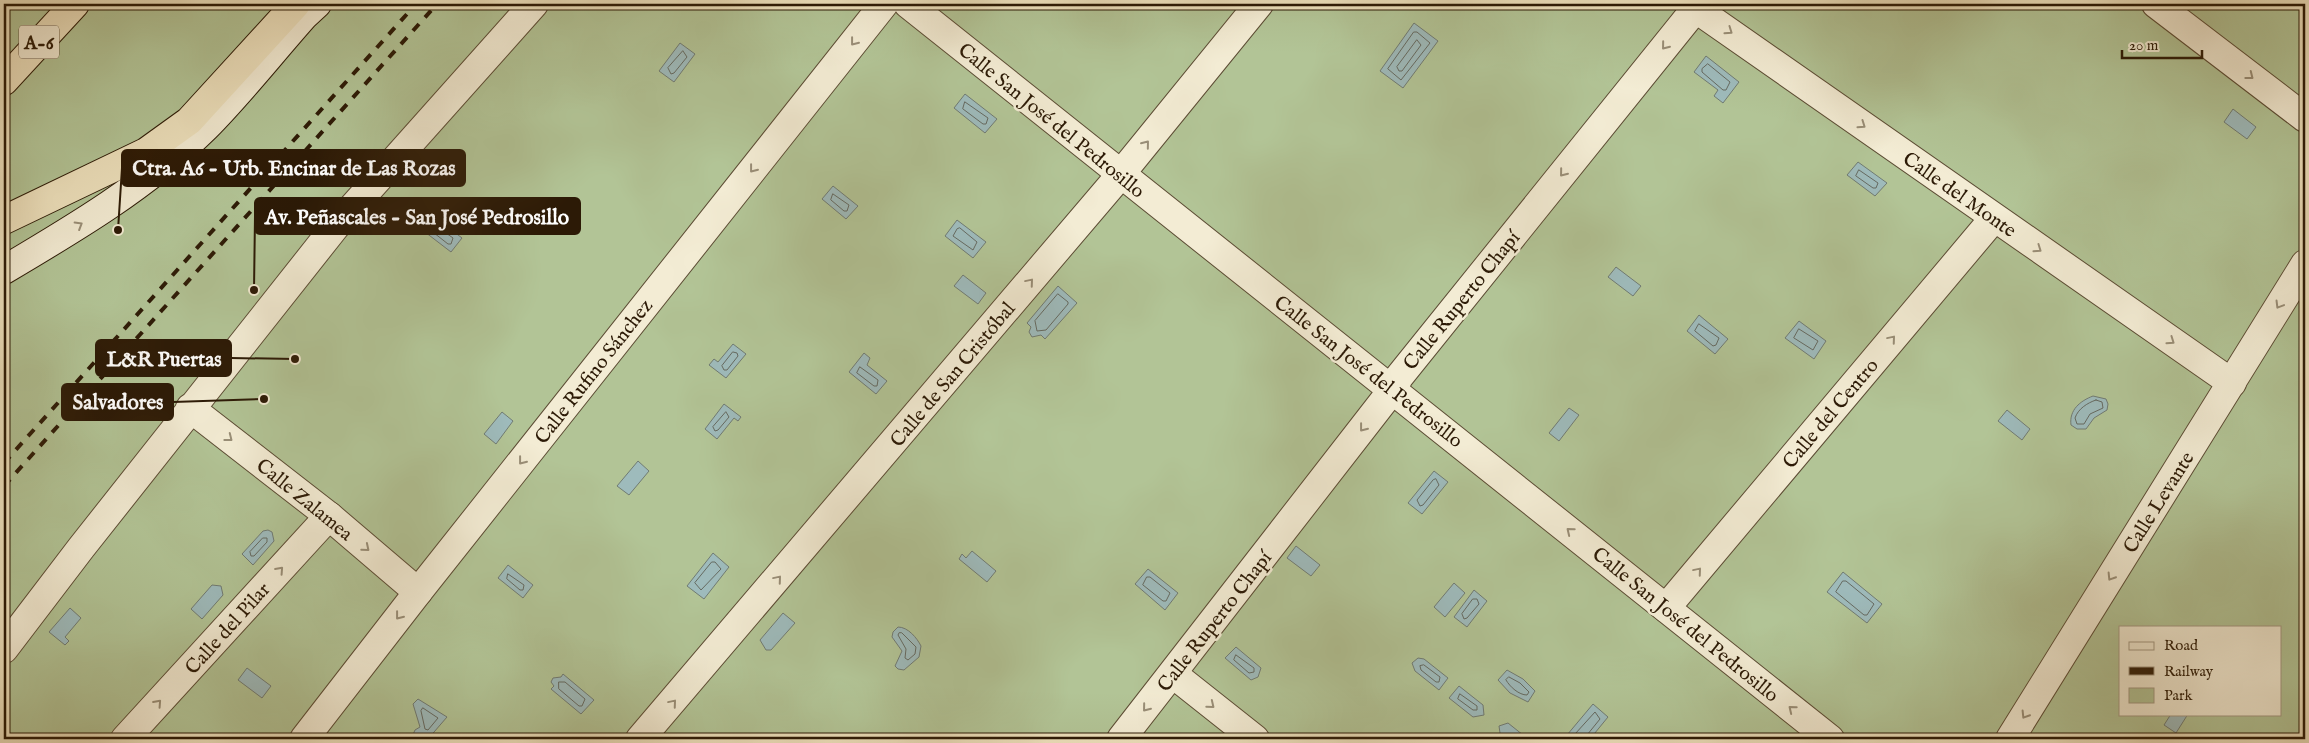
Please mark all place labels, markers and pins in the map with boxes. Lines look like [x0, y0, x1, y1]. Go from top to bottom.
callout: Ctra. A6 - Urb. Encinar de Las Rozas [122, 150, 465, 186]
callout: Av. Peñascales - San José Pedrosillo [255, 198, 580, 234]
callout: L&R Puertas [96, 340, 231, 376]
callout: Salvadores [62, 384, 173, 420]

